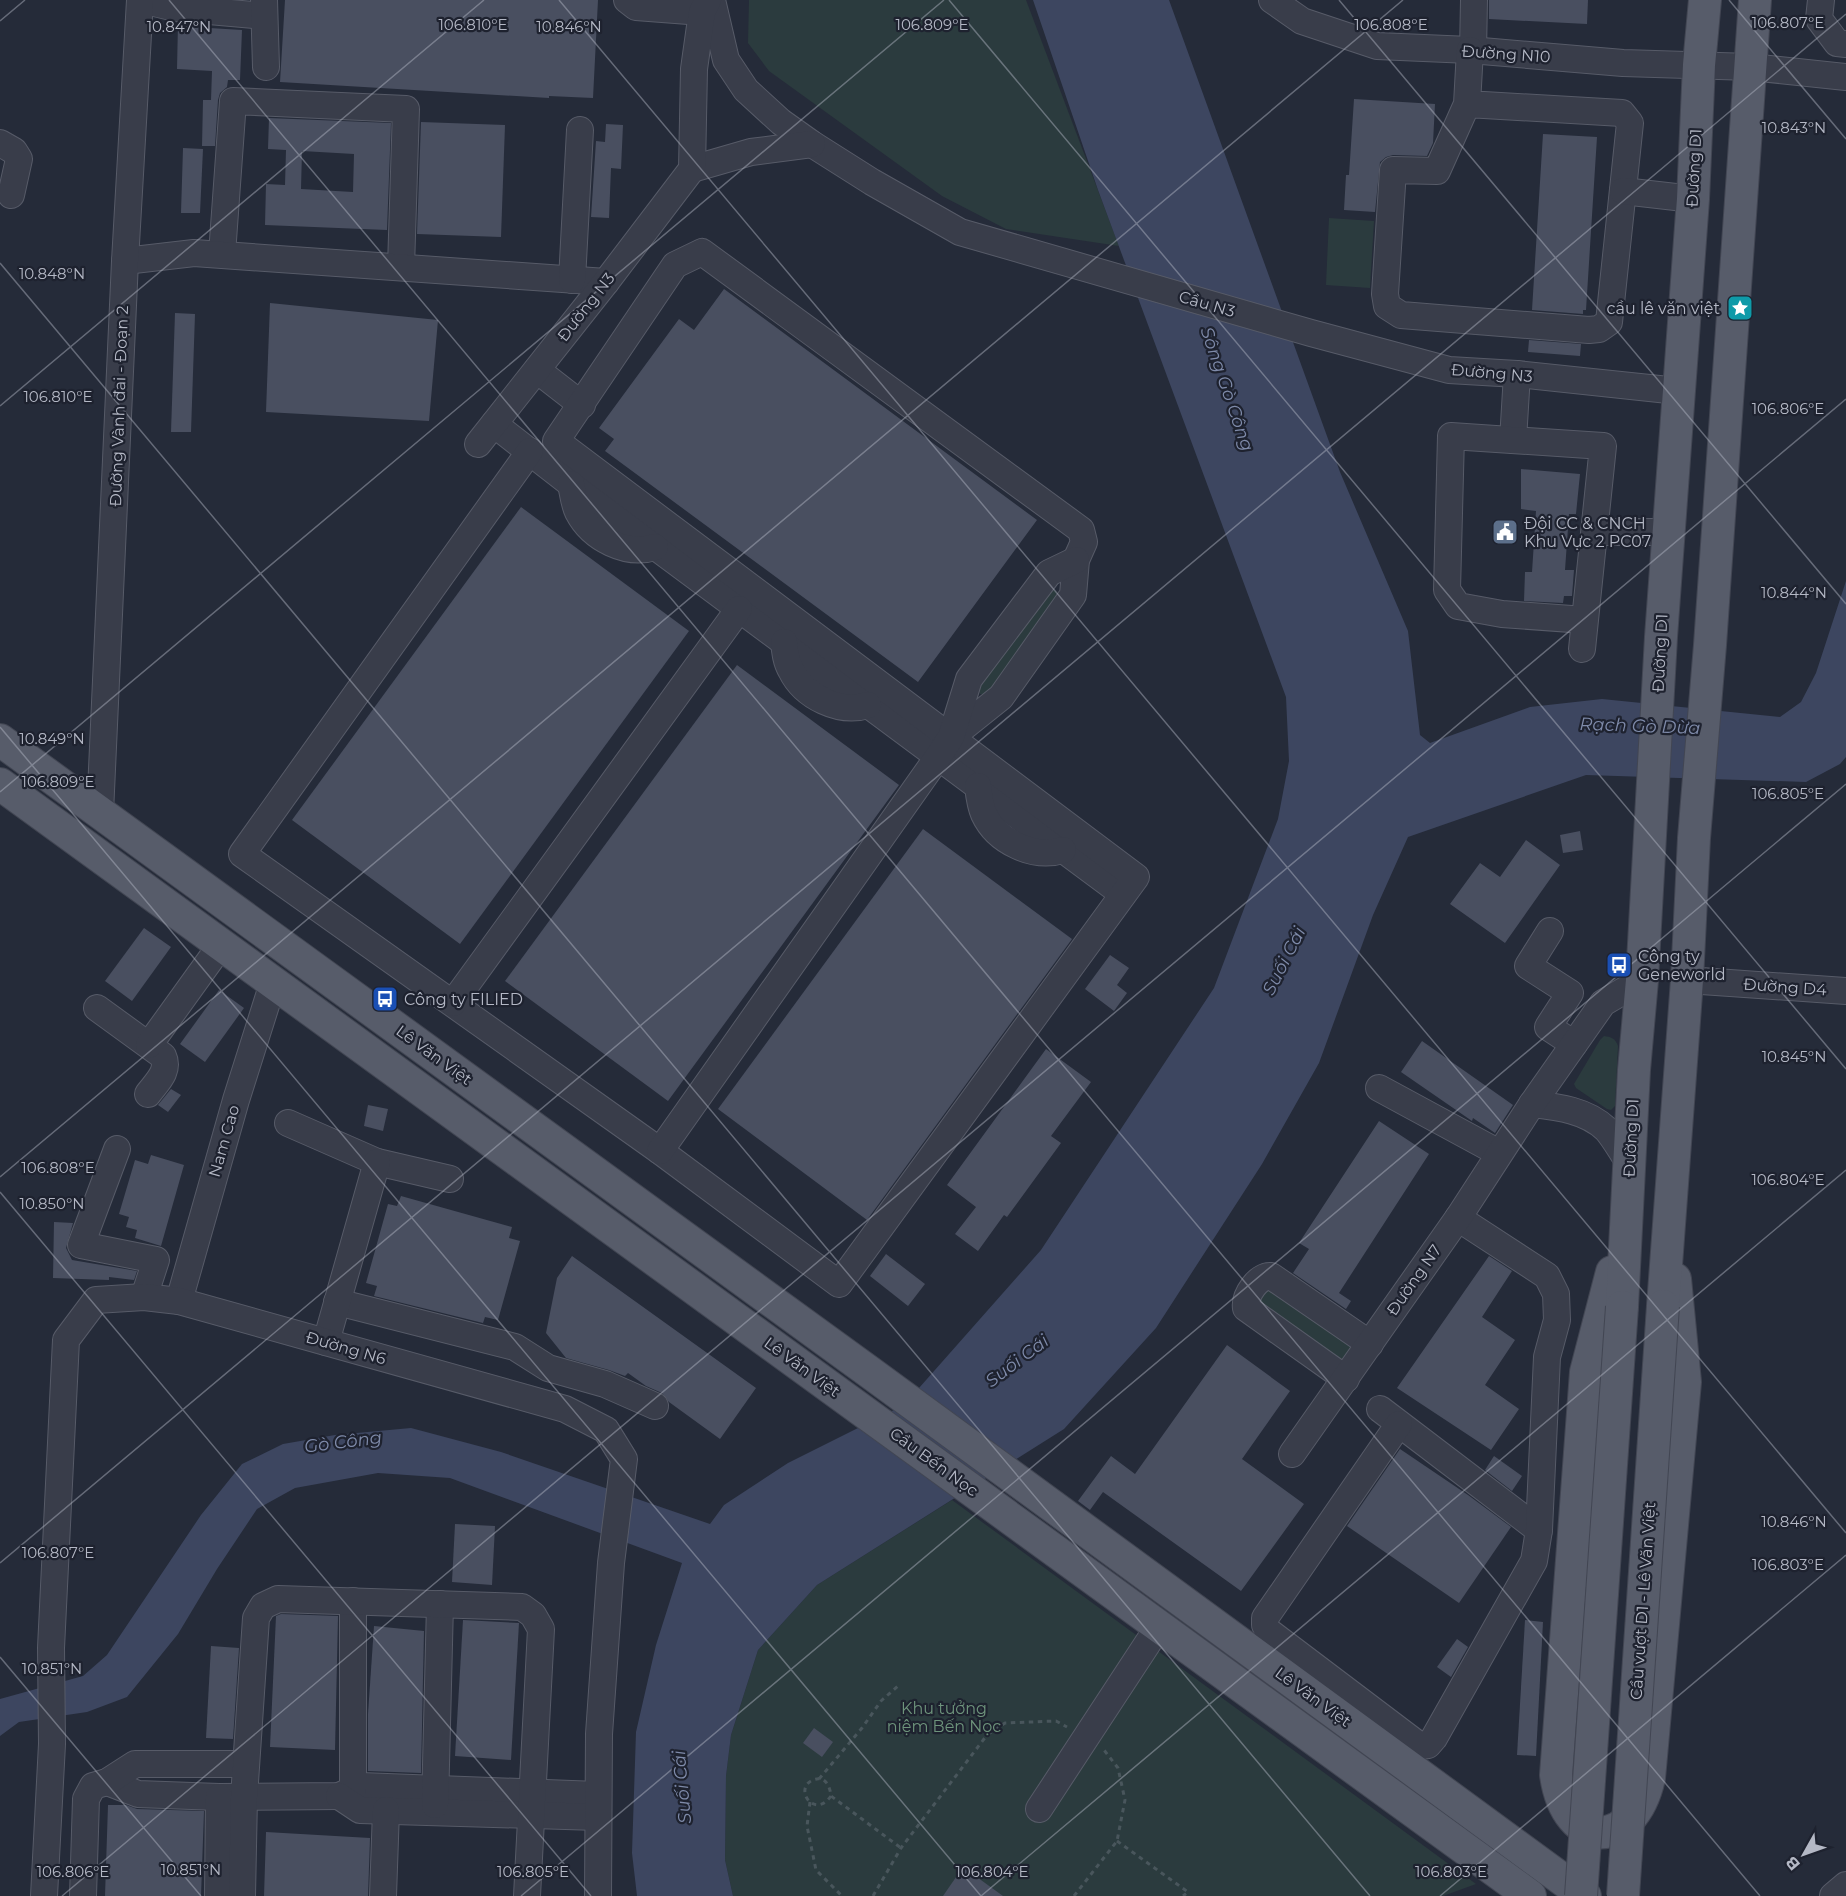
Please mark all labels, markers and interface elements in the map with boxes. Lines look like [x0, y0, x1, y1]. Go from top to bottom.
text: 106.807°E [1752, 13, 1824, 32]
text: 106.810°E [438, 15, 508, 34]
text: 106.809°E [896, 15, 968, 34]
text: 106.808°E [1354, 15, 1428, 34]
text: 10.847°N [147, 17, 211, 36]
text: 10.846°N [536, 17, 602, 36]
street label: Đường N10 [1461, 41, 1551, 67]
text: 10.843°N [1762, 118, 1826, 137]
street label: Đường D1 [1682, 128, 1706, 208]
text: 10.848°N [19, 264, 85, 283]
street label: Đường N3 [553, 269, 619, 345]
street label: Cầu N3 [1177, 287, 1237, 321]
place icon: cầu lê văn việt [1725, 293, 1755, 323]
place label: cầu lê văn việt [1607, 299, 1720, 318]
street label: Đường Vành đai - Đoạn 2 [106, 305, 132, 507]
water label: Sông Gò Công [1195, 324, 1259, 454]
street label: Đường N3 [1450, 360, 1534, 386]
text: 106.810°E [23, 387, 93, 406]
text: 106.806°E [1752, 399, 1824, 418]
place label: Đội CC & CNCH Khu Vực 2 PC07 [1524, 514, 1651, 551]
public building icon: Đội CC & CNCH Khu Vực 2 PC07 [1490, 517, 1520, 547]
text: 10.844°N [1761, 583, 1827, 602]
street label: Đường D1 [1648, 613, 1672, 693]
water label: Rạch Gò Dừa [1579, 713, 1701, 739]
text: 10.849°N [19, 729, 85, 748]
text: 106.809°E [22, 772, 94, 791]
text: 106.805°E [1752, 784, 1824, 803]
water label: Suối Cái [1257, 923, 1311, 999]
place label: Công ty Geneworld [1638, 947, 1726, 984]
bus stop icon: Công ty Geneworld [1604, 950, 1634, 980]
street label: Đường D4 [1743, 975, 1828, 999]
bus stop icon: Công ty FILIED [370, 984, 400, 1014]
place label: Công ty FILIED [404, 990, 523, 1009]
street label: Lê Văn Việt [392, 1021, 476, 1089]
text: 10.845°N [1762, 1047, 1826, 1066]
street label: Đường D1 [1619, 1098, 1643, 1178]
street label: Nam Cao [205, 1103, 243, 1179]
text: 106.808°E [21, 1158, 95, 1177]
text: 106.804°E [1751, 1170, 1825, 1189]
text: 10.850°N [19, 1194, 85, 1213]
street label: Đường N7 [1383, 1241, 1445, 1319]
street label: Đường N6 [304, 1327, 389, 1369]
water label: Suối Cái [981, 1330, 1053, 1392]
street label: Lê Văn Việt [760, 1333, 844, 1401]
street label: Cầu Bến Nọc [886, 1424, 982, 1500]
water label: Gò Công [303, 1426, 383, 1458]
street label: Cầu vượt D1 - Lê Văn Việt [1627, 1501, 1659, 1700]
text: 10.846°N [1761, 1512, 1827, 1531]
text: 106.807°E [22, 1543, 94, 1562]
text: 106.803°E [1752, 1555, 1824, 1574]
text: 10.851°N [22, 1659, 82, 1678]
street label: Lê Văn Việt [1271, 1663, 1355, 1731]
park label: Khu tưởng niệm Bến Nọc [887, 1699, 1001, 1736]
water label: Suối Cái [668, 1749, 696, 1825]
north arrow [1774, 1824, 1834, 1884]
text: B [1782, 1853, 1804, 1874]
text: 10.851°N [161, 1860, 221, 1879]
text: 106.806°E [37, 1862, 109, 1881]
text: 106.805°E [497, 1862, 569, 1881]
text: 106.804°E [955, 1862, 1029, 1881]
text: 106.803°E [1415, 1862, 1487, 1881]

